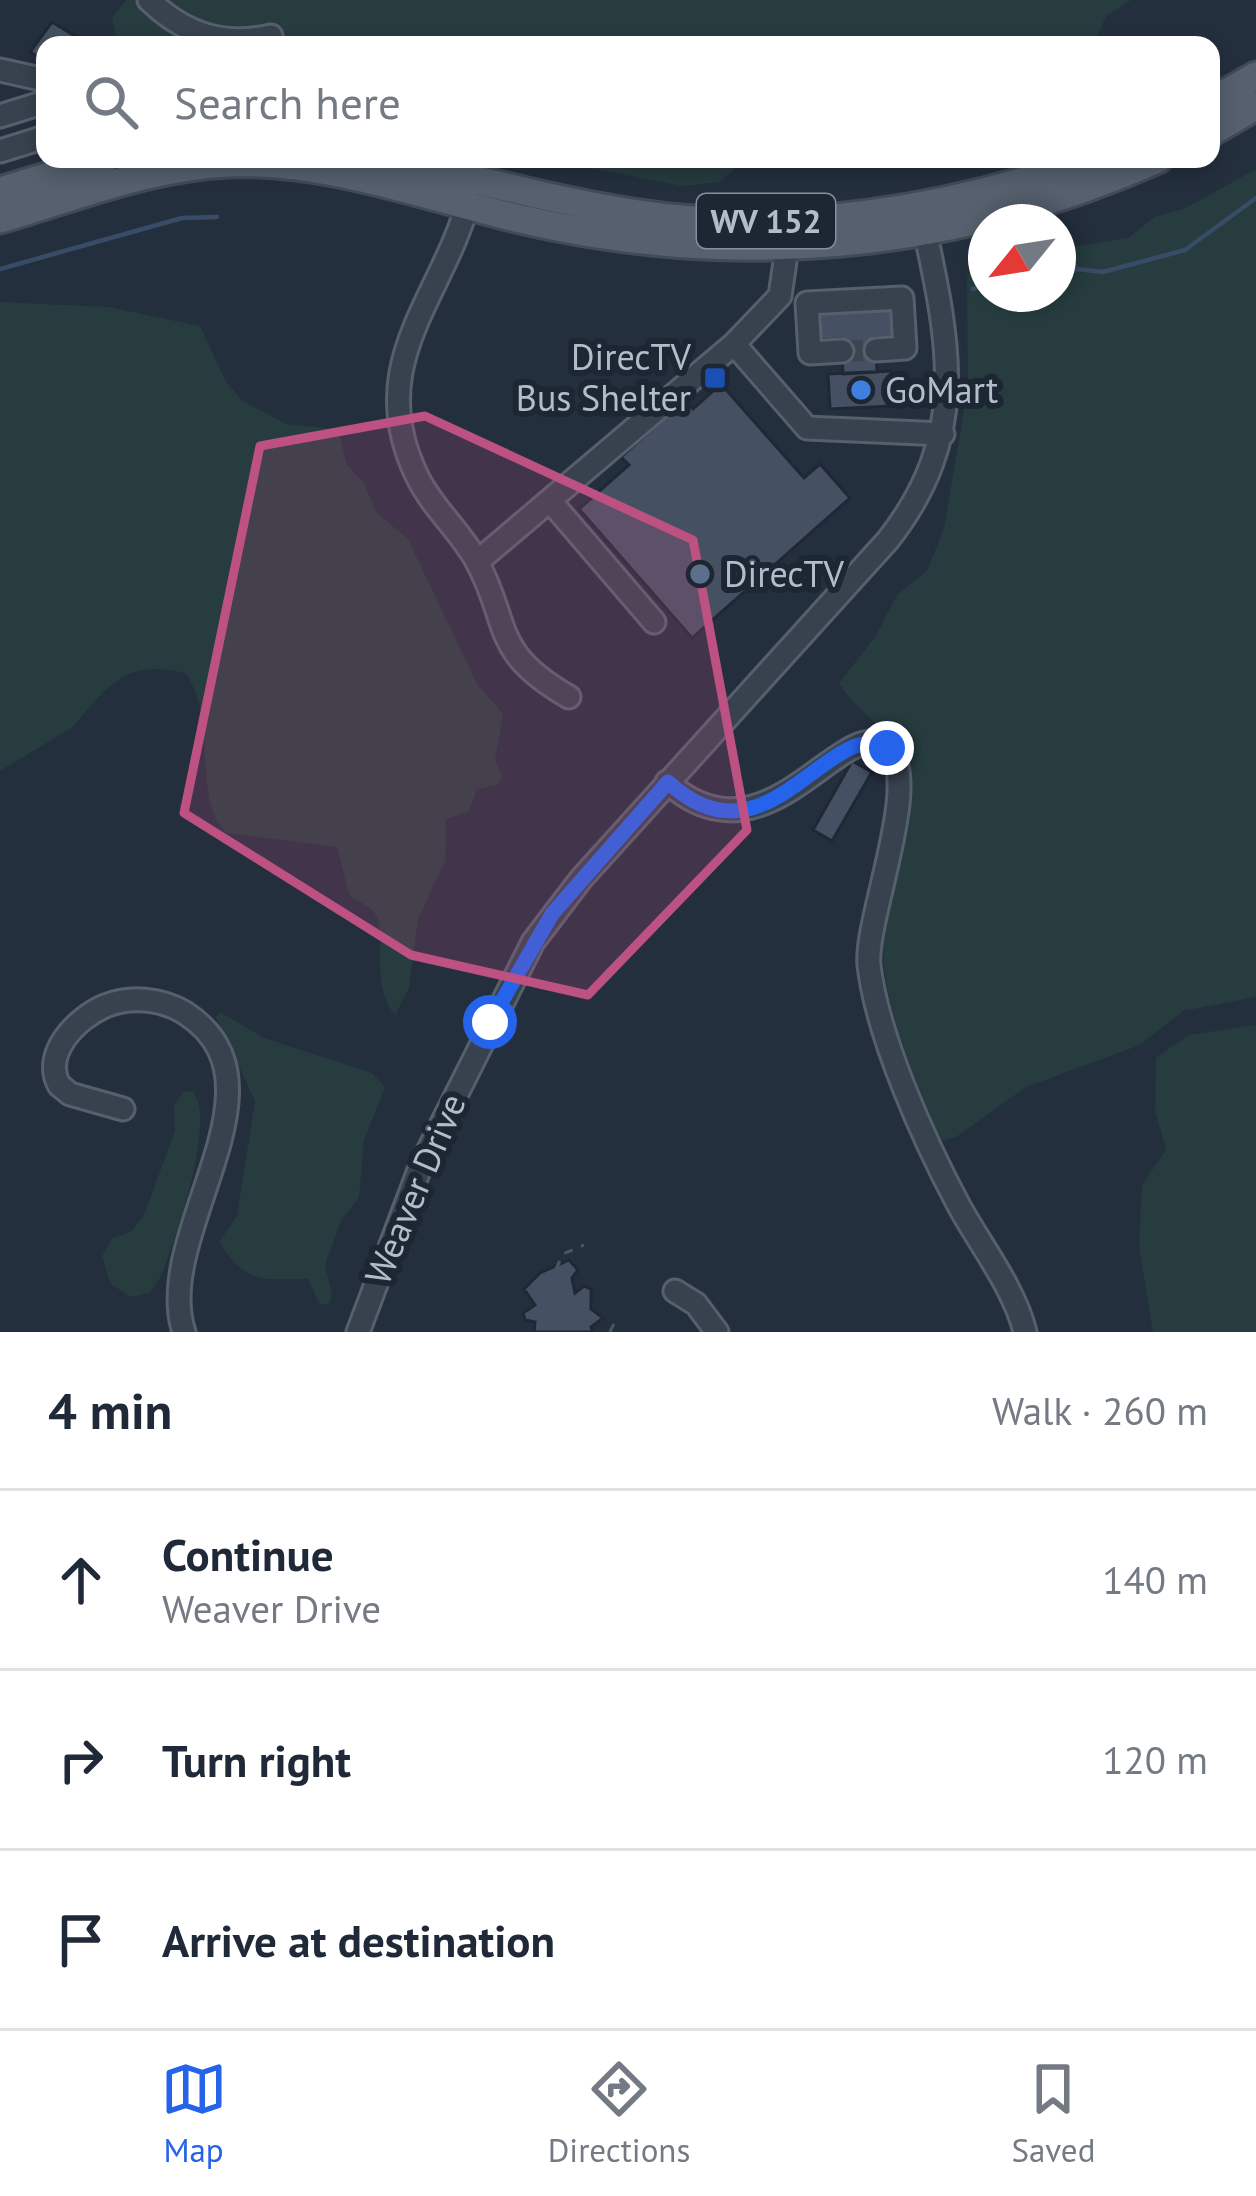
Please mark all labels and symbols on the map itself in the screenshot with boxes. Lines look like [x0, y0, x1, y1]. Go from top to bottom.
road number: WV 152 [697, 194, 835, 248]
north arrow [968, 204, 1076, 312]
place label: DirecTV Bus Shelter [516, 333, 692, 421]
marker: DirecTV Bus Shelter [702, 365, 728, 391]
place label: GoMart [885, 366, 998, 413]
marker: GoMart [848, 377, 874, 403]
place label: DirecTV [724, 550, 845, 597]
marker: DirecTV [687, 561, 713, 587]
route end [860, 721, 914, 775]
route start [463, 995, 517, 1049]
street label: Weaver Drive [353, 1087, 476, 1291]

